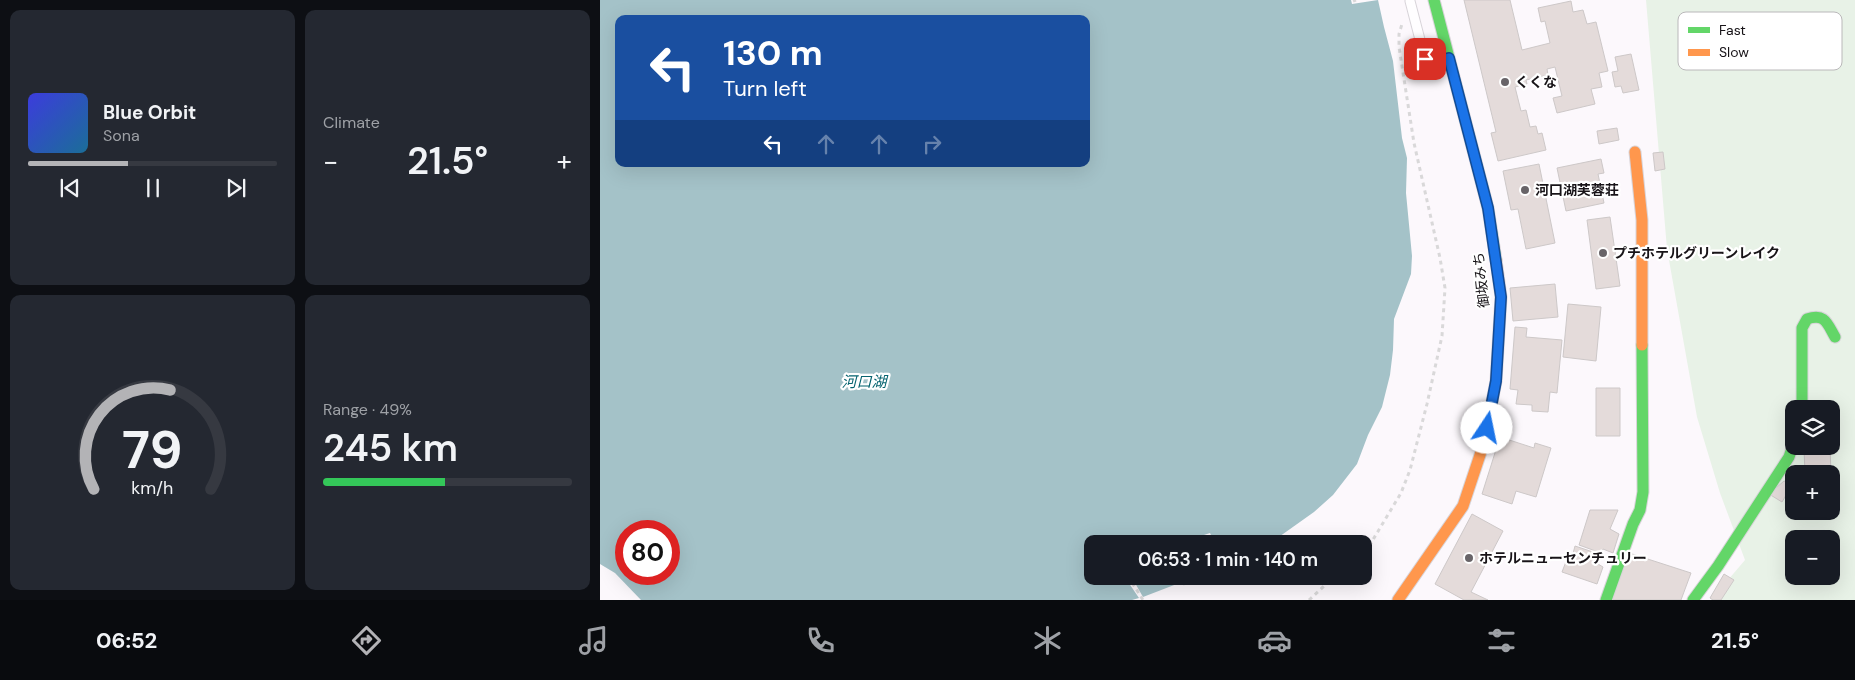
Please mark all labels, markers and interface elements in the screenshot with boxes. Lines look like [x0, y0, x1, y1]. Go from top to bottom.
legend [1678, 12, 1842, 70]
text: Fast [1719, 21, 1746, 39]
text: 130 m [723, 30, 823, 76]
icon: left [640, 35, 705, 100]
pin [1404, 38, 1446, 80]
text: Slow [1719, 43, 1749, 61]
icon: arrive [1411, 45, 1439, 73]
place label: くくな [1515, 73, 1557, 91]
text: Turn left [723, 74, 807, 103]
marker: くくな [1499, 76, 1511, 88]
text: Blue Orbit [103, 100, 196, 125]
text: Climate [323, 112, 380, 133]
text: Sona [103, 125, 140, 146]
icon: left [759, 130, 787, 158]
icon: ahead [812, 130, 840, 158]
icon: ahead [865, 130, 893, 158]
icon: right [918, 130, 946, 158]
text: 21.5° [407, 136, 488, 186]
text: − [323, 143, 338, 180]
text: + [557, 143, 572, 180]
icon: previous [56, 174, 84, 202]
icon: pause [139, 174, 167, 202]
icon: next [222, 174, 250, 202]
place label: 河口湖芙蓉荘 [1535, 181, 1619, 199]
marker: 河口湖芙蓉荘 [1519, 184, 1531, 196]
place label: プチホテルグリーンレイク [1613, 244, 1780, 262]
marker: プチホテルグリーンレイク [1597, 247, 1609, 259]
street label: 御坂みち [1469, 251, 1493, 309]
water label: 河口湖 [841, 372, 888, 392]
text: Range · 49% [323, 399, 412, 420]
map controls [1785, 400, 1840, 585]
button: layers [1785, 400, 1840, 455]
position arrow [1460, 401, 1512, 453]
text: 79 [122, 416, 183, 484]
text: 245 km [323, 423, 458, 473]
button: + [1785, 465, 1840, 520]
text: km/h [131, 476, 174, 500]
speed limit sign: 80 [615, 520, 680, 585]
button: − [1785, 530, 1840, 585]
text: 06:53 · 1 min · 140 m [1138, 547, 1318, 572]
place label: ホテルニューセンチュリー [1479, 549, 1647, 567]
marker: ホテルニューセンチュリー [1463, 552, 1475, 564]
icon: directions [349, 623, 384, 658]
icon: music [576, 623, 611, 658]
icon: phone [803, 623, 838, 658]
icon: climate [1030, 623, 1065, 658]
icon: car [1257, 623, 1292, 658]
icon: filters [1484, 623, 1519, 658]
text: 06:52 [96, 626, 157, 655]
text: 21.5° [1711, 626, 1759, 655]

